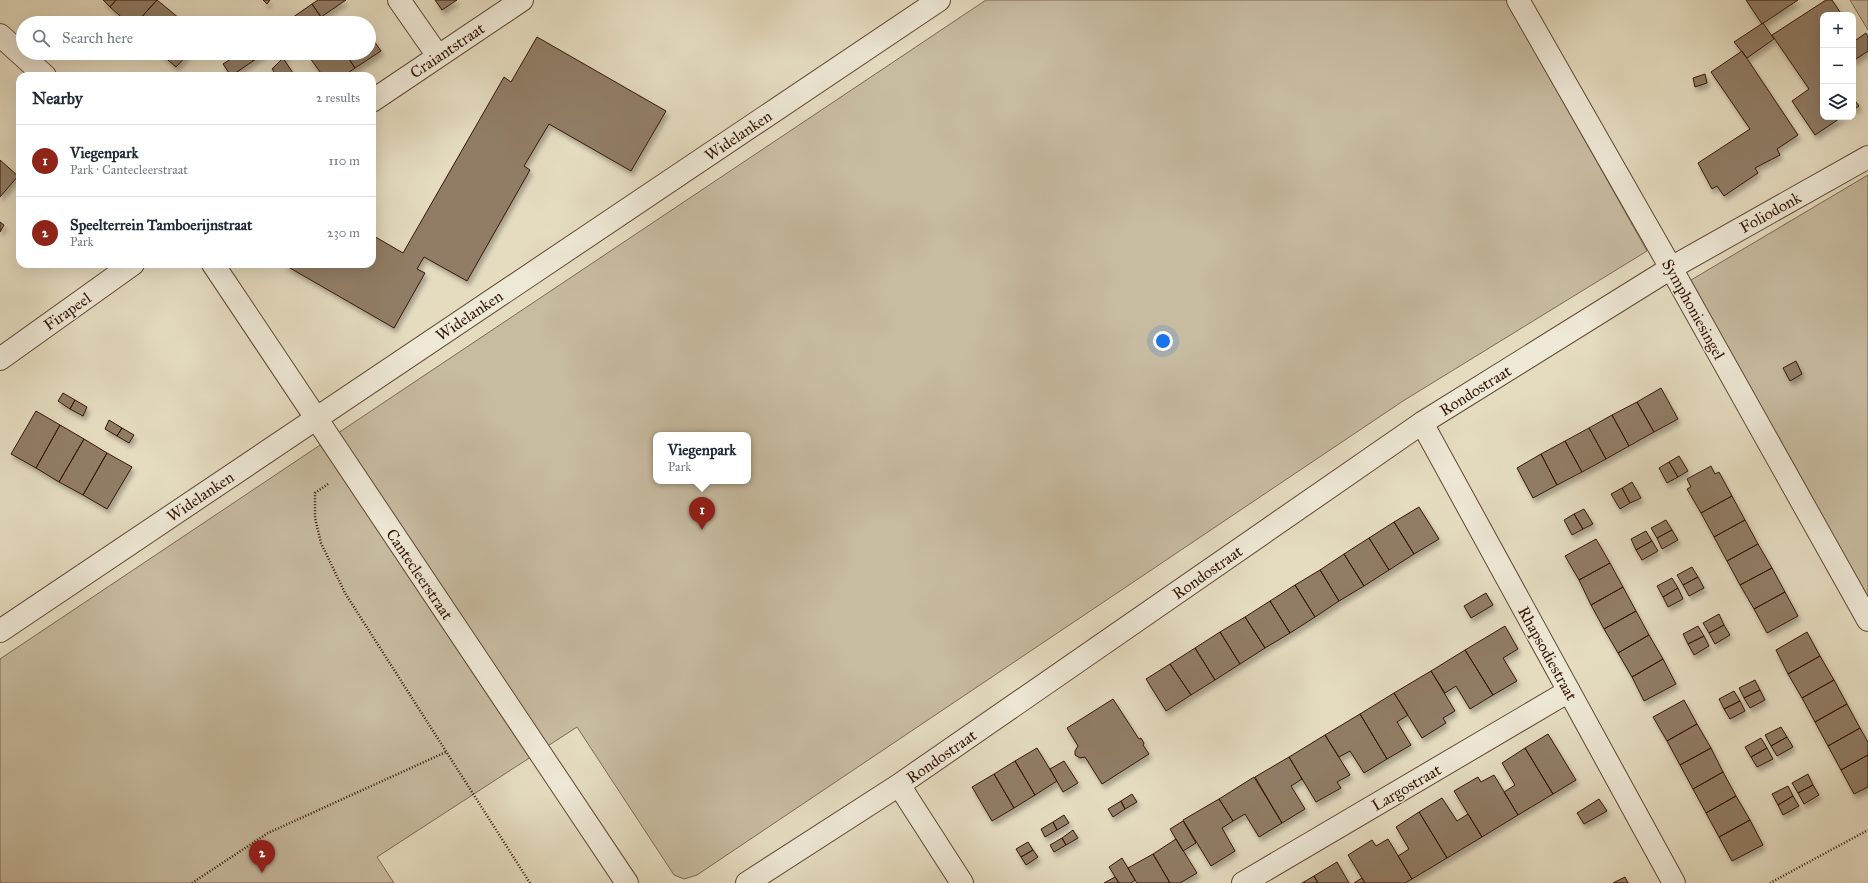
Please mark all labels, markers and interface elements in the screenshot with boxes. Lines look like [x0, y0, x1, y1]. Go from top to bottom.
map controls [1820, 12, 1856, 120]
button: + [1820, 12, 1856, 48]
search box [16, 16, 376, 60]
street label: Craiantstraat [406, 18, 488, 82]
icon: search [30, 27, 52, 49]
text: Search here [62, 29, 133, 47]
button: − [1820, 48, 1856, 84]
button: layers [1820, 84, 1856, 120]
text: Nearby [32, 88, 83, 109]
text: 2 results [316, 90, 360, 106]
street label: Widelanken [701, 106, 776, 165]
text: Viegenpark [70, 144, 138, 162]
text: 1 [42, 153, 48, 169]
text: 110 m [328, 153, 360, 169]
text: Park · Cantecleerstraat [70, 162, 188, 178]
street label: Foliodonk [1736, 188, 1805, 237]
text: Speelterrein Tamboerijnstraat [70, 216, 252, 234]
text: 2 [42, 225, 48, 241]
text: 230 m [327, 225, 360, 241]
text: Park [70, 234, 94, 250]
street label: Symphoniesingel [1657, 256, 1729, 364]
street label: Widelanken [432, 286, 507, 345]
street label: Firapeel [40, 288, 95, 334]
your location [1153, 331, 1173, 351]
street label: Rondostraat [1436, 361, 1515, 420]
popup [653, 432, 751, 484]
text: Viegenpark [668, 441, 736, 459]
text: Park [668, 459, 691, 475]
street label: Widelanken [163, 467, 238, 526]
pin: 1 [689, 497, 715, 530]
street label: Cantecleerstraat [382, 525, 457, 624]
street label: Rondostraat [1169, 541, 1246, 603]
street label: Rhapsodiestraat [1514, 603, 1581, 704]
street label: Rondostraat [903, 725, 980, 787]
street label: Largostraat [1368, 760, 1445, 816]
pin: 2 [249, 840, 275, 873]

